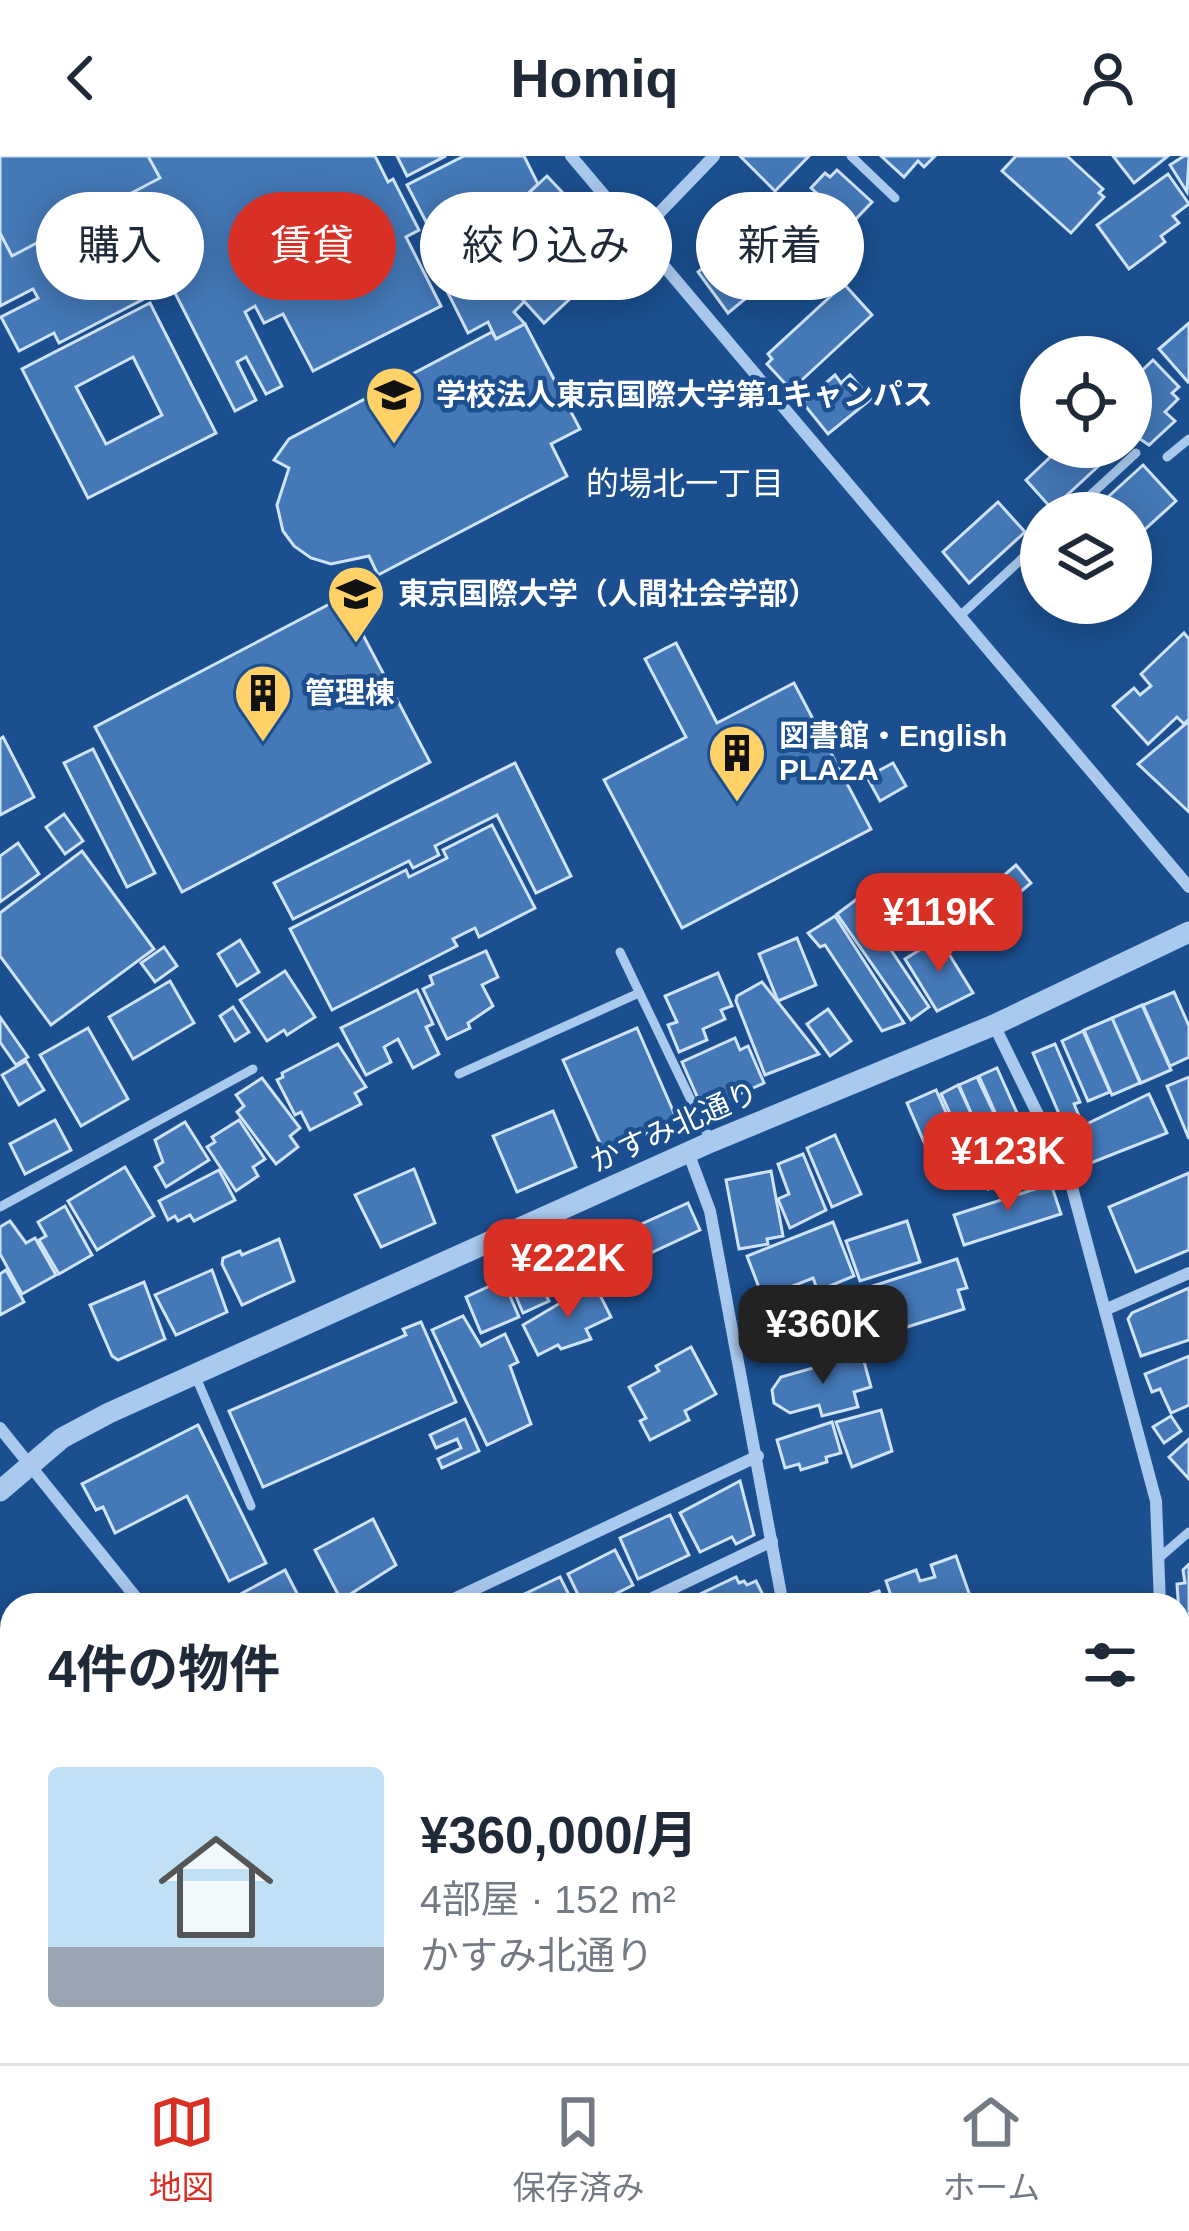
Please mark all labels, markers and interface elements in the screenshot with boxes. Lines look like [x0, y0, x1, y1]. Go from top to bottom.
icon: back [48, 45, 114, 111]
icon: person [1075, 45, 1141, 111]
text: Homiq [511, 48, 679, 108]
chip: 購入 [36, 192, 204, 300]
chip: 賃貸 [228, 192, 396, 300]
chip: 絞り込み [420, 192, 672, 300]
chip: 新着 [696, 192, 864, 300]
map controls [1020, 336, 1152, 624]
button: locate [1020, 336, 1152, 468]
school or university icon: 学校法人東京国際大学第1キャンパス [363, 364, 425, 446]
place label: 学校法人東京国際大学第1キャンパス [436, 378, 933, 411]
district label: 的場北一丁目 [586, 465, 784, 502]
button: layers [1020, 492, 1152, 624]
school or university icon: 東京国際大学（人間社会学部） [325, 563, 387, 645]
place label: 東京国際大学（人間社会学部） [398, 577, 818, 610]
building icon: 管理棟 [232, 662, 294, 744]
place label: 管理棟 [305, 676, 395, 709]
place label: 図書館・English PLAZA [779, 719, 1007, 786]
building icon: 図書館・English PLAZA [706, 722, 768, 804]
pin: ¥119K [855, 873, 1023, 975]
text: ¥119K [883, 890, 995, 933]
street label: かすみ北通り [585, 1075, 763, 1178]
pin: ¥123K [924, 1112, 1092, 1214]
text: ¥123K [951, 1129, 1065, 1172]
pin: ¥222K [484, 1219, 652, 1321]
text: ¥222K [511, 1236, 625, 1279]
pin: ¥360K [739, 1285, 907, 1387]
text: ¥360K [766, 1302, 880, 1345]
icon: filters [1077, 1632, 1143, 1698]
text: 4件の物件 [48, 1641, 280, 1698]
text: ¥360,000/月 [420, 1807, 698, 1864]
icon: home [144, 1815, 288, 1959]
text: 4部屋 · 152 m² [420, 1878, 676, 1921]
text: かすみ北通り [420, 1934, 654, 1977]
tab: 地図 [149, 2089, 215, 2209]
tab: 保存済み [512, 2089, 644, 2209]
tab: ホーム [942, 2089, 1040, 2209]

